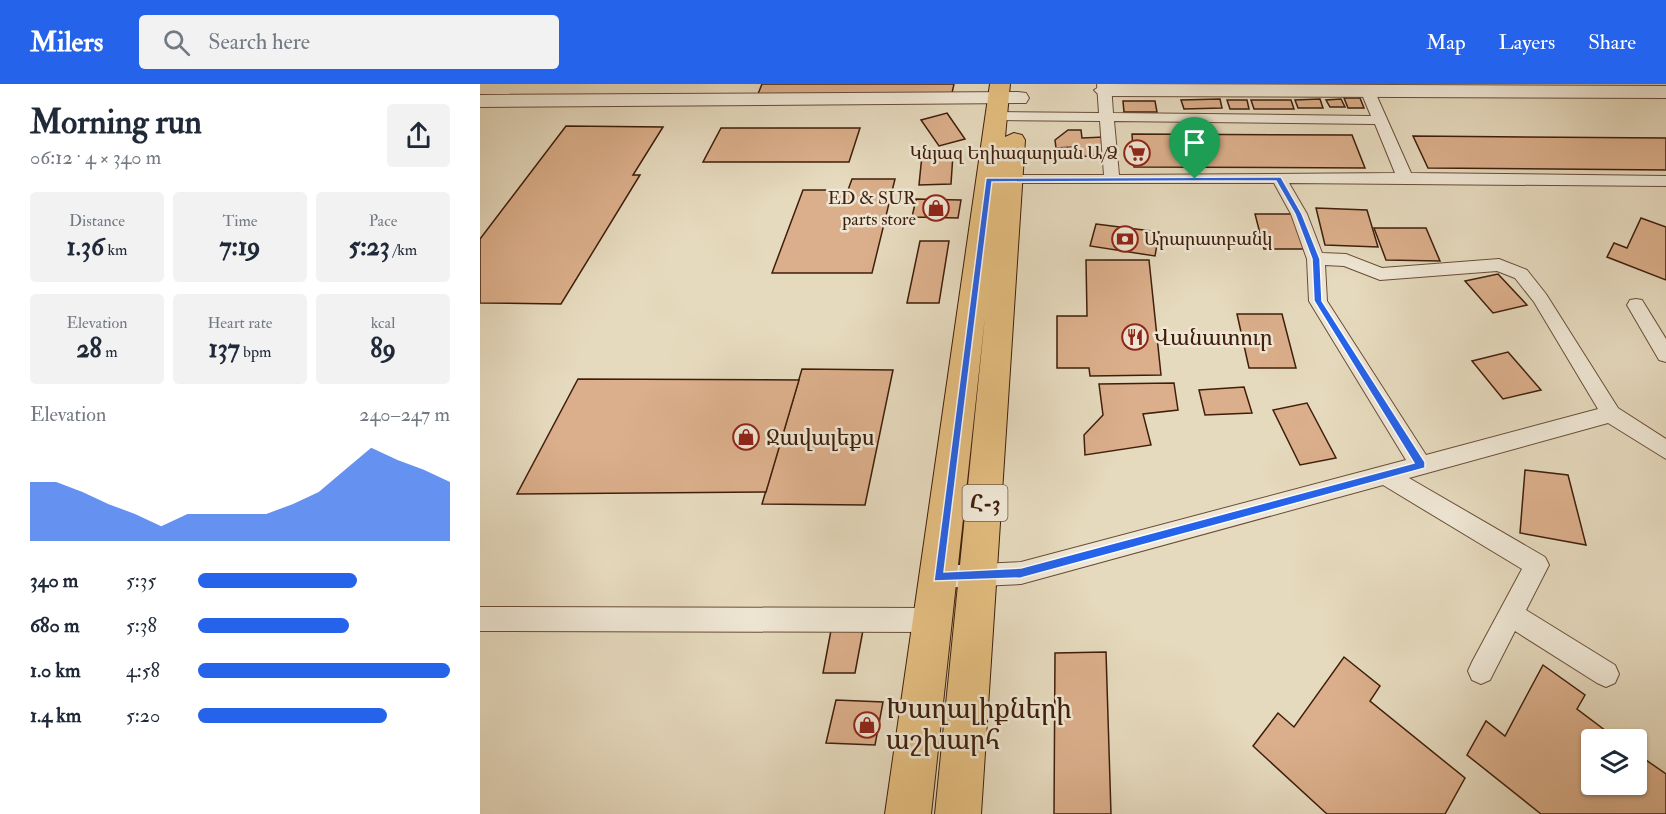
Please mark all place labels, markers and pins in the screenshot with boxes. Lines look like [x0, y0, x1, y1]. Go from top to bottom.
pin [1169, 117, 1220, 179]
supermarket icon: Կնյազ Եղիազարյան Ա/Ձ [1122, 138, 1152, 168]
place label: Կնյազ Եղիազարյան Ա/Ձ [910, 142, 1118, 165]
place label: ED & SUR parts store [828, 187, 917, 231]
shop icon: ED & SUR parts store [921, 193, 951, 223]
bank icon: Արարատբանկ [1110, 224, 1140, 254]
place label: Արարատբանկ [1144, 228, 1273, 251]
restaurant icon: Վանատուր [1120, 322, 1150, 352]
place label: Վանատուր [1154, 324, 1273, 352]
shop icon: Ջավալեքս [731, 422, 761, 452]
place label: Ջավալեքս [766, 424, 875, 452]
place label: Խաղալիքների աշխարհ [886, 693, 1072, 757]
shop icon: Խաղալիքների աշխարհ [852, 710, 882, 740]

